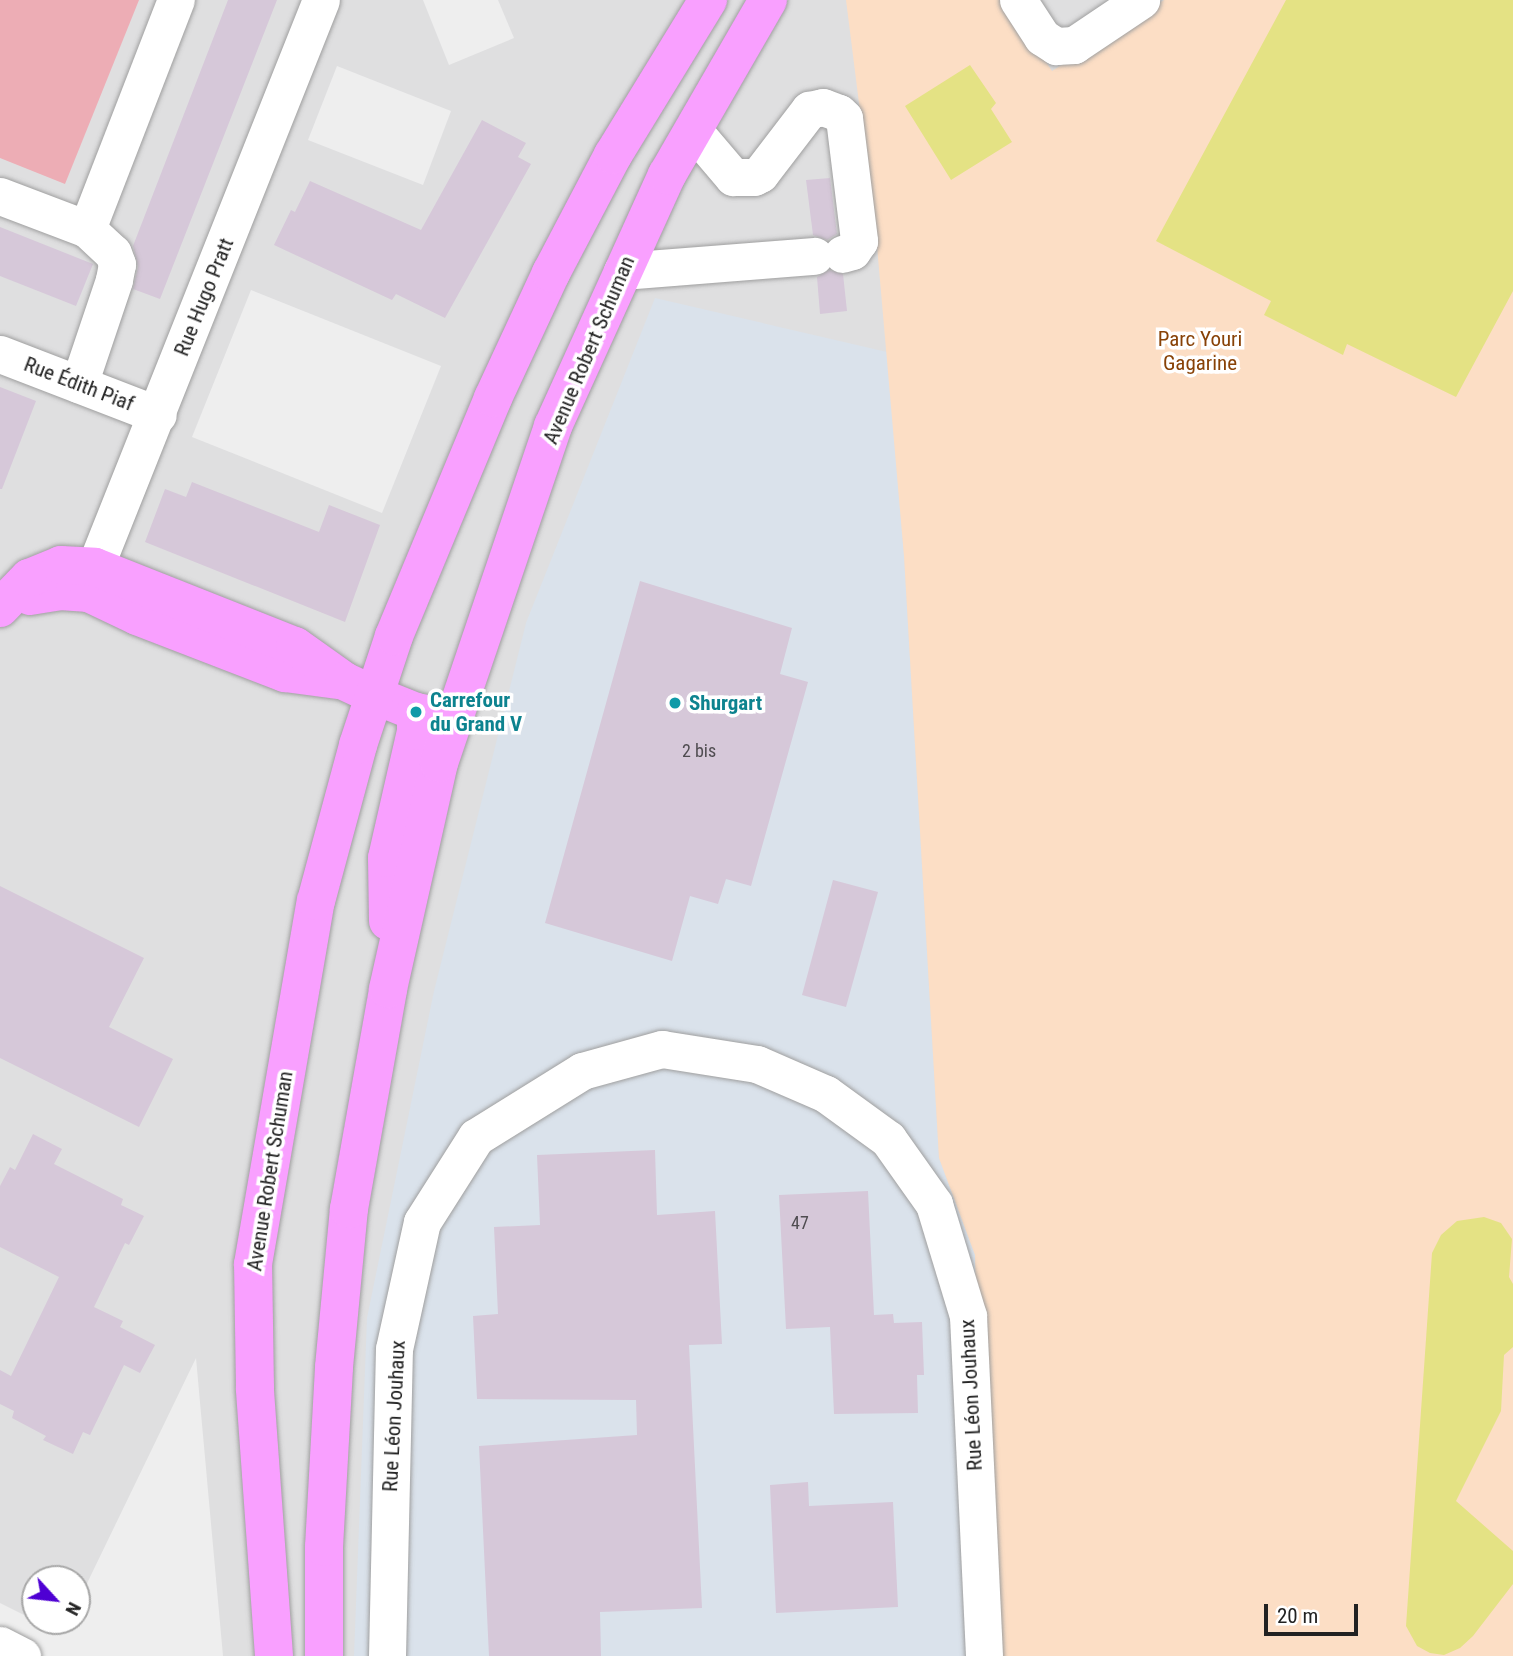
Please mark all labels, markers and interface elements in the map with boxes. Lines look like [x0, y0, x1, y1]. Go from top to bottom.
street label: Rue Hugo Pratt [169, 234, 239, 360]
street label: Avenue Robert Schuman [538, 252, 640, 448]
park label: Parc Youri Gagarine [1158, 326, 1242, 376]
street label: Rue Édith Piaf [20, 351, 138, 417]
place label: Carrefour du Grand V [430, 687, 522, 737]
place label: Shurgart [689, 690, 762, 716]
marker: Shurgart [667, 695, 683, 711]
marker: Carrefour du Grand V [408, 704, 424, 720]
house number: 2 bis [682, 740, 716, 762]
street label: Avenue Robert Schuman [242, 1069, 298, 1273]
house number: 47 [791, 1212, 809, 1234]
street label: Rue Léon Jouhaux [954, 1319, 988, 1471]
street label: Rue Léon Jouhaux [377, 1340, 411, 1492]
north arrow [21, 1565, 91, 1635]
scale bar [1268, 1590, 1362, 1634]
text: N [60, 1598, 86, 1619]
text: 20 m [1277, 1604, 1318, 1628]

